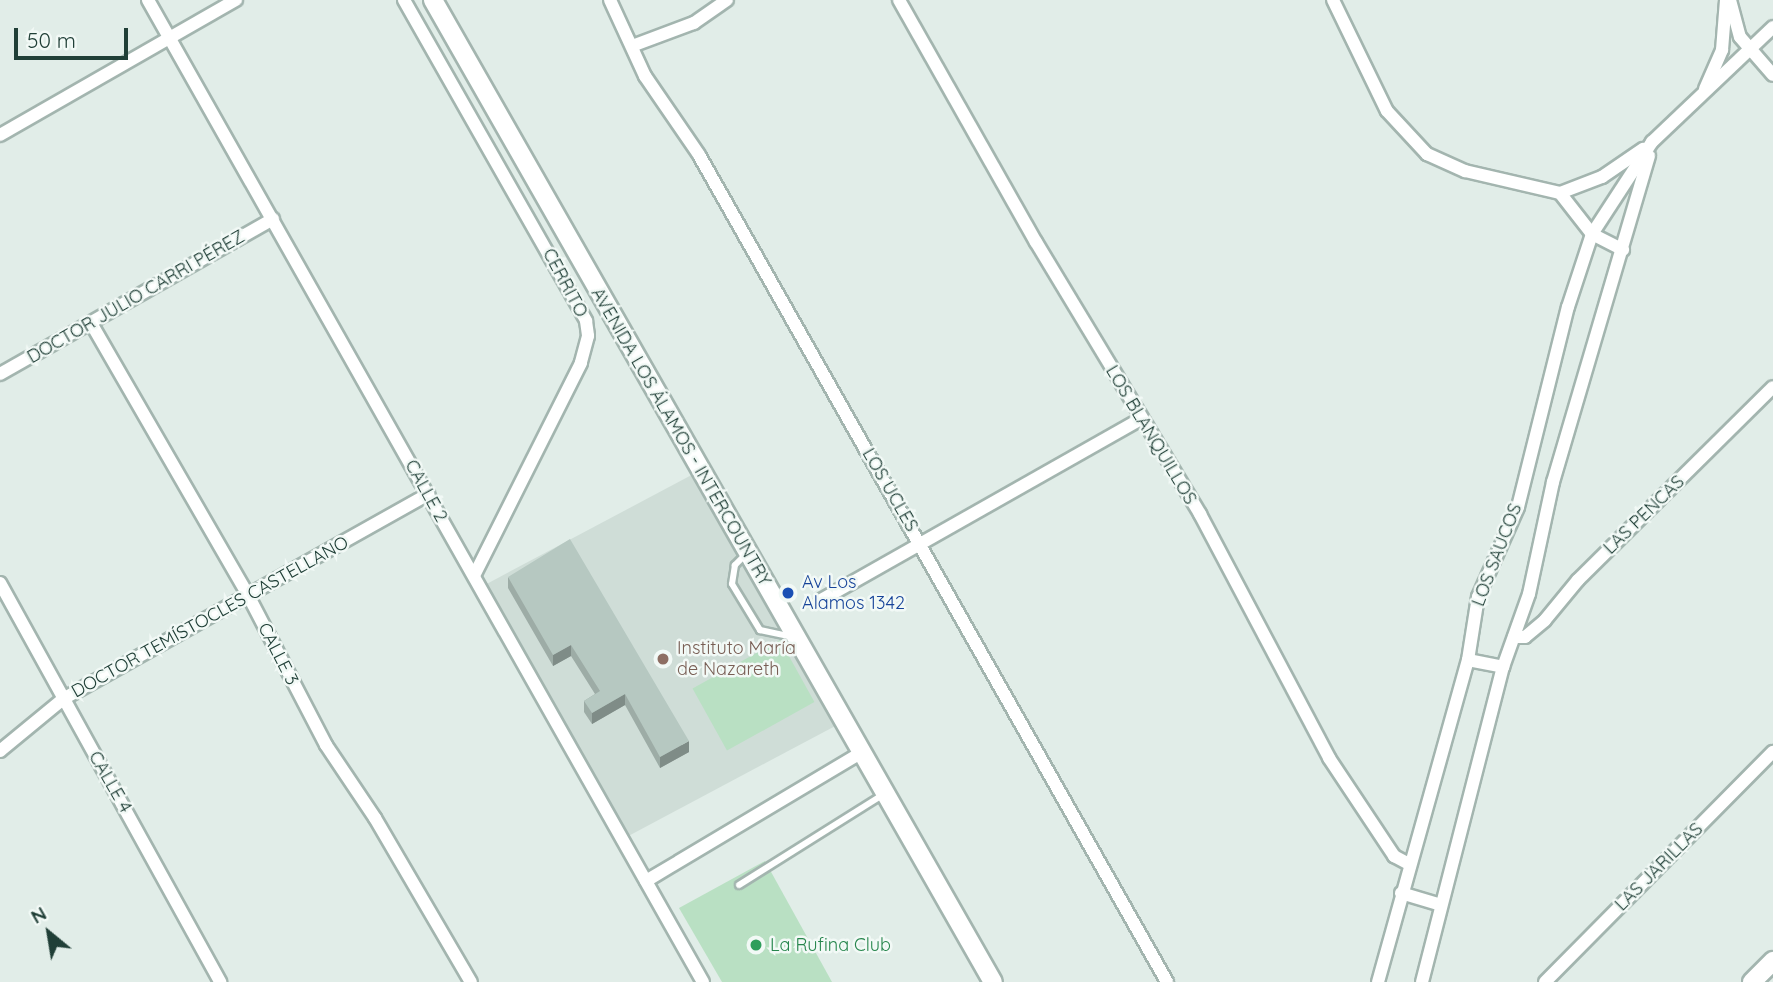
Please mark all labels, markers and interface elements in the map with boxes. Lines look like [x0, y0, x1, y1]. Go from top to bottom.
scale bar [18, 14, 131, 58]
text: 50 m [27, 27, 76, 53]
street label: DOCTOR JULIO CARRI PÉREZ [23, 226, 249, 368]
street label: CERRITO [538, 245, 592, 321]
street label: AVENIDA LOS ÁLAMOS - INTERCOUNTRY [586, 284, 776, 590]
street label: LOS BLANQUILLOS [1101, 362, 1201, 508]
street label: LOS UCLES [857, 444, 923, 536]
street label: CALLE 2 [400, 456, 452, 526]
street label: LAS PENCAS [1599, 471, 1689, 559]
street label: LOS SAUCOS [1468, 501, 1526, 609]
street label: DOCTOR TEMÍSTOCLES CASTELLANO [68, 532, 352, 702]
place label: Av Los Alamos 1342 [802, 572, 905, 614]
marker: Av Los Alamos 1342 [780, 585, 796, 601]
street label: CALLE 3 [253, 619, 303, 689]
place label: Instituto María de Nazareth [677, 638, 796, 680]
marker: Instituto María de Nazareth [655, 651, 671, 667]
street label: CALLE 4 [84, 748, 136, 816]
street label: LAS JARILLAS [1611, 819, 1707, 915]
north arrow [14, 898, 84, 968]
text: N [26, 901, 51, 929]
place label: La Rufina Club [770, 934, 891, 956]
marker: La Rufina Club [748, 937, 764, 953]

